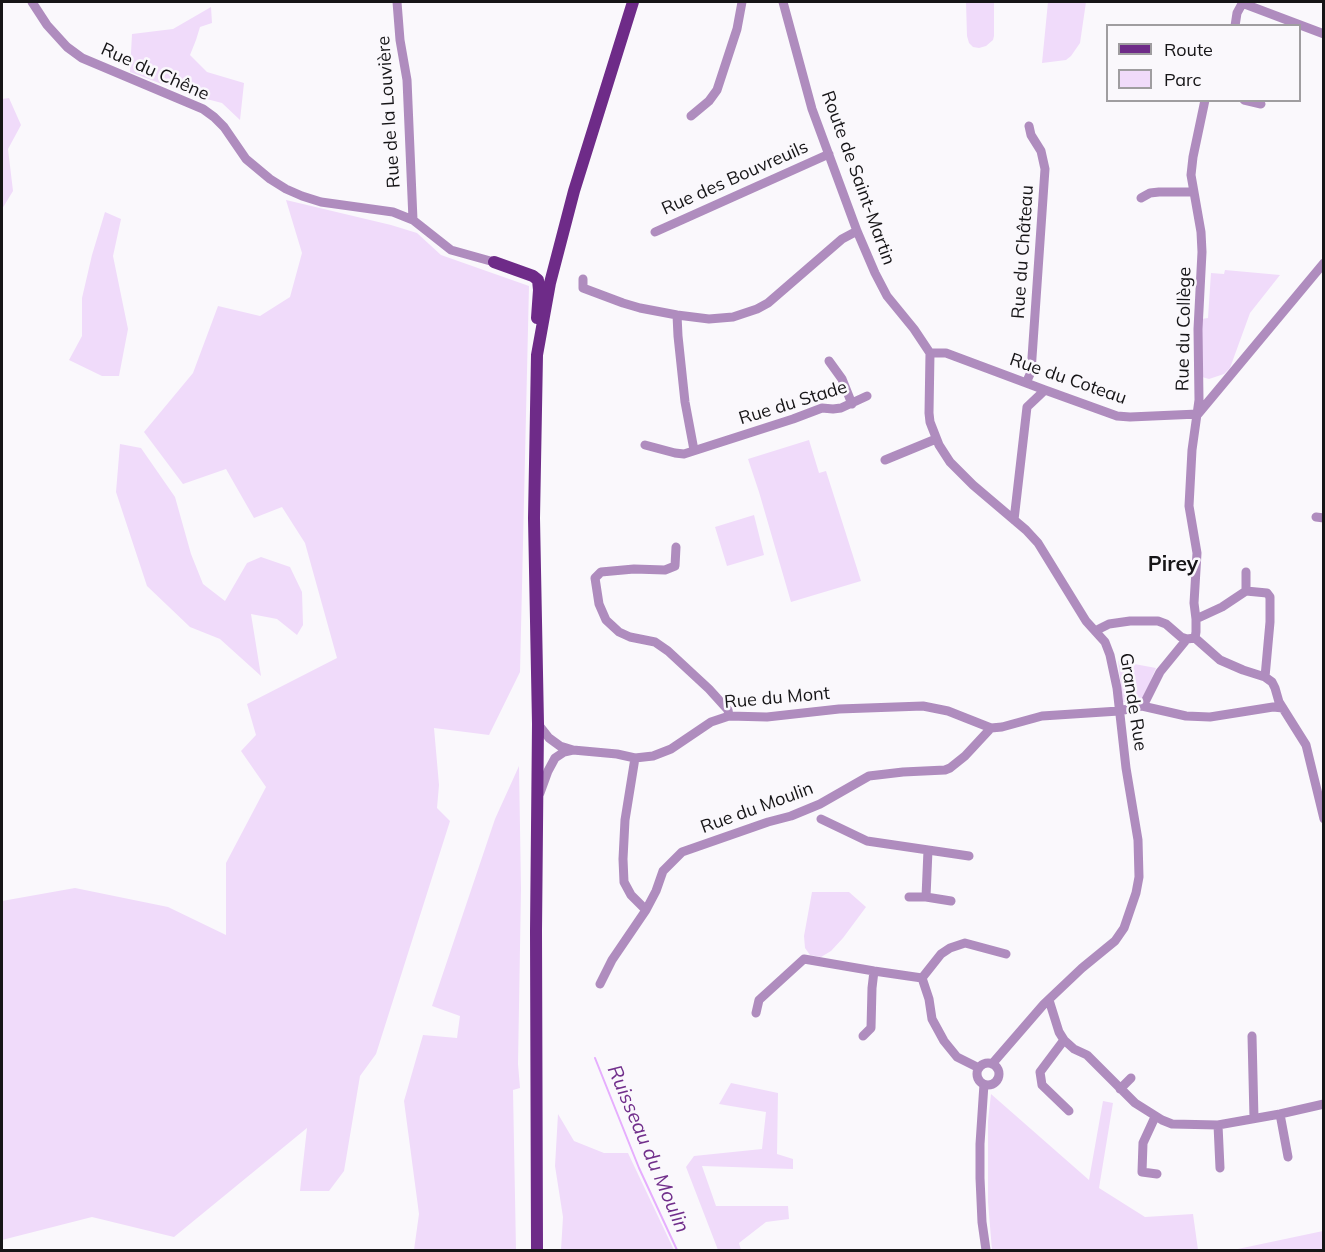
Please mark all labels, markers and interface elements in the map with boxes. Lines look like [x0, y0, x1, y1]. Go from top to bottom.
legend [1106, 24, 1301, 102]
street label: Rue de la Louvière [373, 35, 405, 189]
text: Route [1164, 38, 1213, 61]
street label: Rue du Chêne [98, 39, 212, 105]
text: Parc [1164, 68, 1201, 91]
street label: Route de Saint-Martin [816, 88, 900, 268]
street label: Rue des Bouvreuils [658, 136, 812, 220]
street label: Rue du Château [1008, 184, 1038, 320]
street label: Rue du Collège [1172, 267, 1196, 391]
street label: Rue du Coteau [1007, 349, 1129, 409]
street label: Rue du Stade [736, 376, 850, 430]
district label: Pirey [1148, 552, 1198, 578]
street label: Grande Rue [1115, 651, 1151, 753]
street label: Rue du Mont [723, 683, 831, 713]
street label: Rue du Moulin [698, 778, 816, 838]
water label: Ruisseau du Moulin [602, 1062, 694, 1236]

